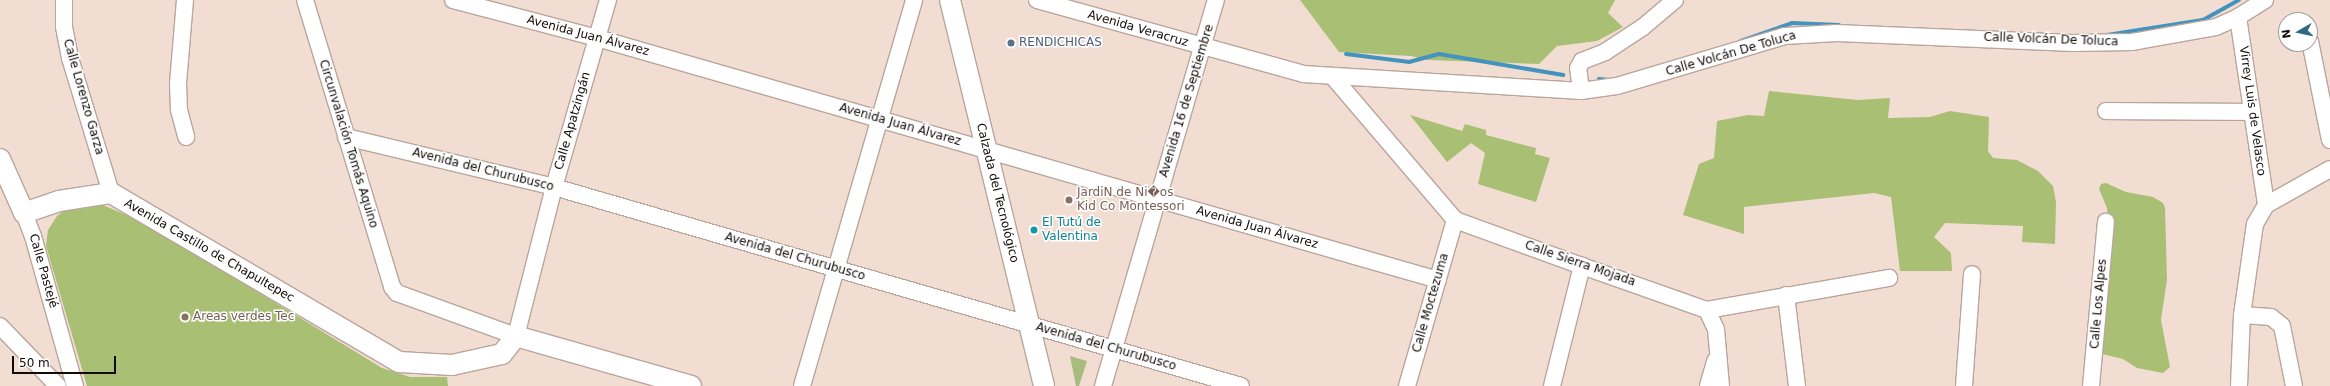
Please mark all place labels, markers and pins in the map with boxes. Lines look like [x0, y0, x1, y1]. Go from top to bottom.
place label: RENDICHICAS [1019, 36, 1102, 50]
marker: RENDICHICAS [1006, 38, 1016, 48]
place label: JardiN de Ni�os Kid Co Montessori [1077, 186, 1185, 214]
marker: JardiN de Ni�os Kid Co Montessori [1064, 195, 1074, 205]
place label: El Tutú de Valentina [1042, 216, 1101, 244]
marker: El Tutú de Valentina [1029, 225, 1039, 235]
place label: Areas verdes Tec [193, 310, 294, 324]
marker: Areas verdes Tec [180, 312, 190, 322]

